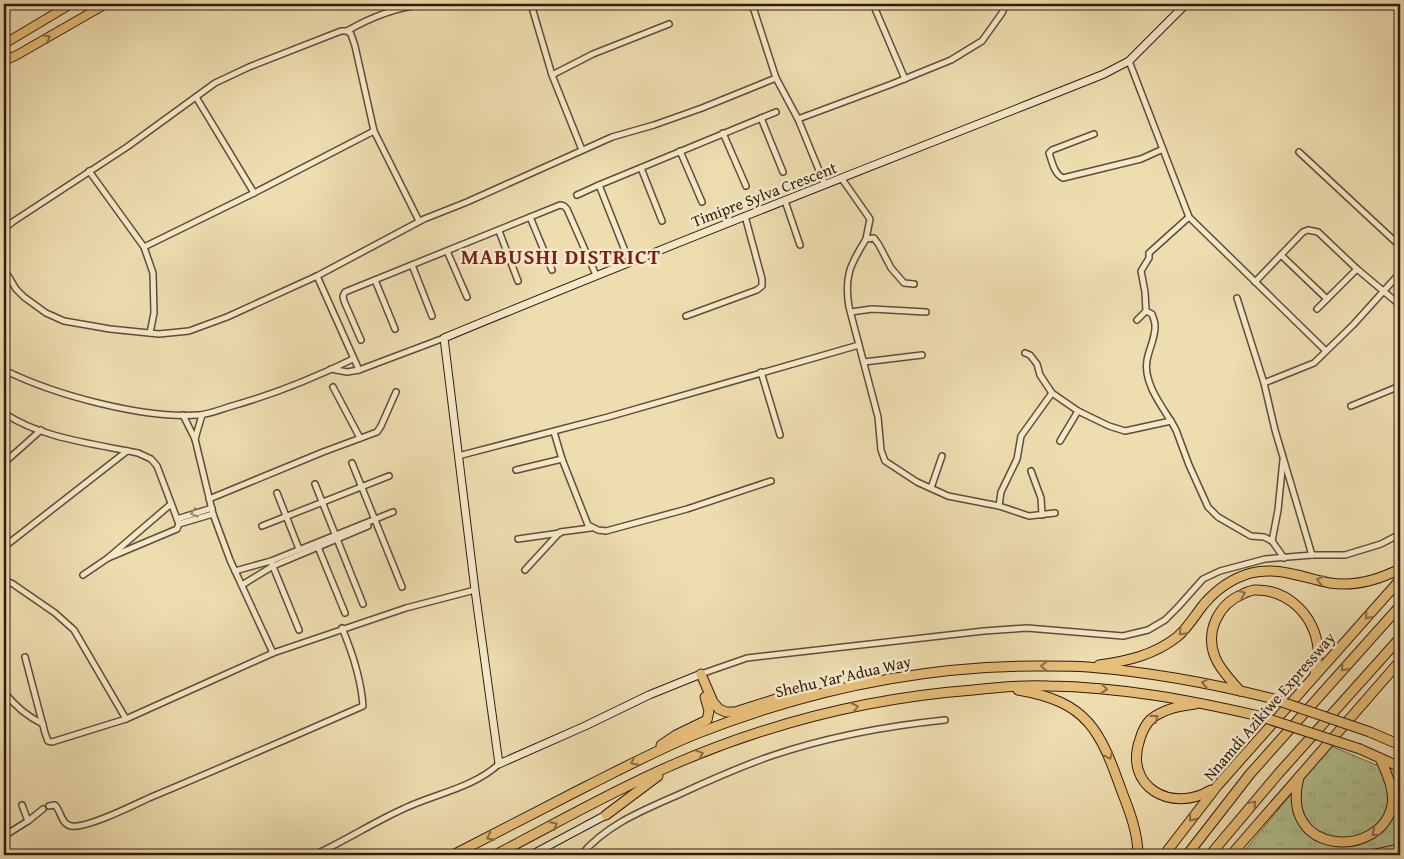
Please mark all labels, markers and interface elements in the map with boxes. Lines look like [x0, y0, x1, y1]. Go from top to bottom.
one-way arrow [42, 35, 51, 45]
street label: Timipre Sylva Crescent [688, 155, 841, 233]
district label: MABUSHI DISTRICT [461, 241, 661, 272]
one-way arrow [191, 507, 199, 517]
one-way arrow [1315, 575, 1324, 586]
one-way arrow [1237, 590, 1246, 601]
one-way arrow [1365, 611, 1374, 620]
one-way arrow [1178, 626, 1187, 635]
street label: Nnamdi Azikiwe Expressway [1197, 626, 1341, 786]
street label: Shehu Yar'Adua Way [773, 649, 913, 703]
one-way arrow [1040, 661, 1048, 671]
one-way arrow [1341, 663, 1350, 672]
one-way arrow [1201, 679, 1210, 689]
one-way arrow [1100, 683, 1108, 694]
one-way arrow [851, 702, 860, 713]
one-way arrow [1149, 715, 1158, 724]
one-way arrow [695, 750, 704, 760]
one-way arrow [1102, 751, 1113, 760]
one-way arrow [630, 756, 639, 766]
one-way arrow [1247, 801, 1256, 810]
one-way arrow [1190, 812, 1198, 821]
one-way arrow [549, 821, 558, 831]
one-way arrow [1372, 828, 1381, 836]
one-way arrow [486, 831, 495, 841]

